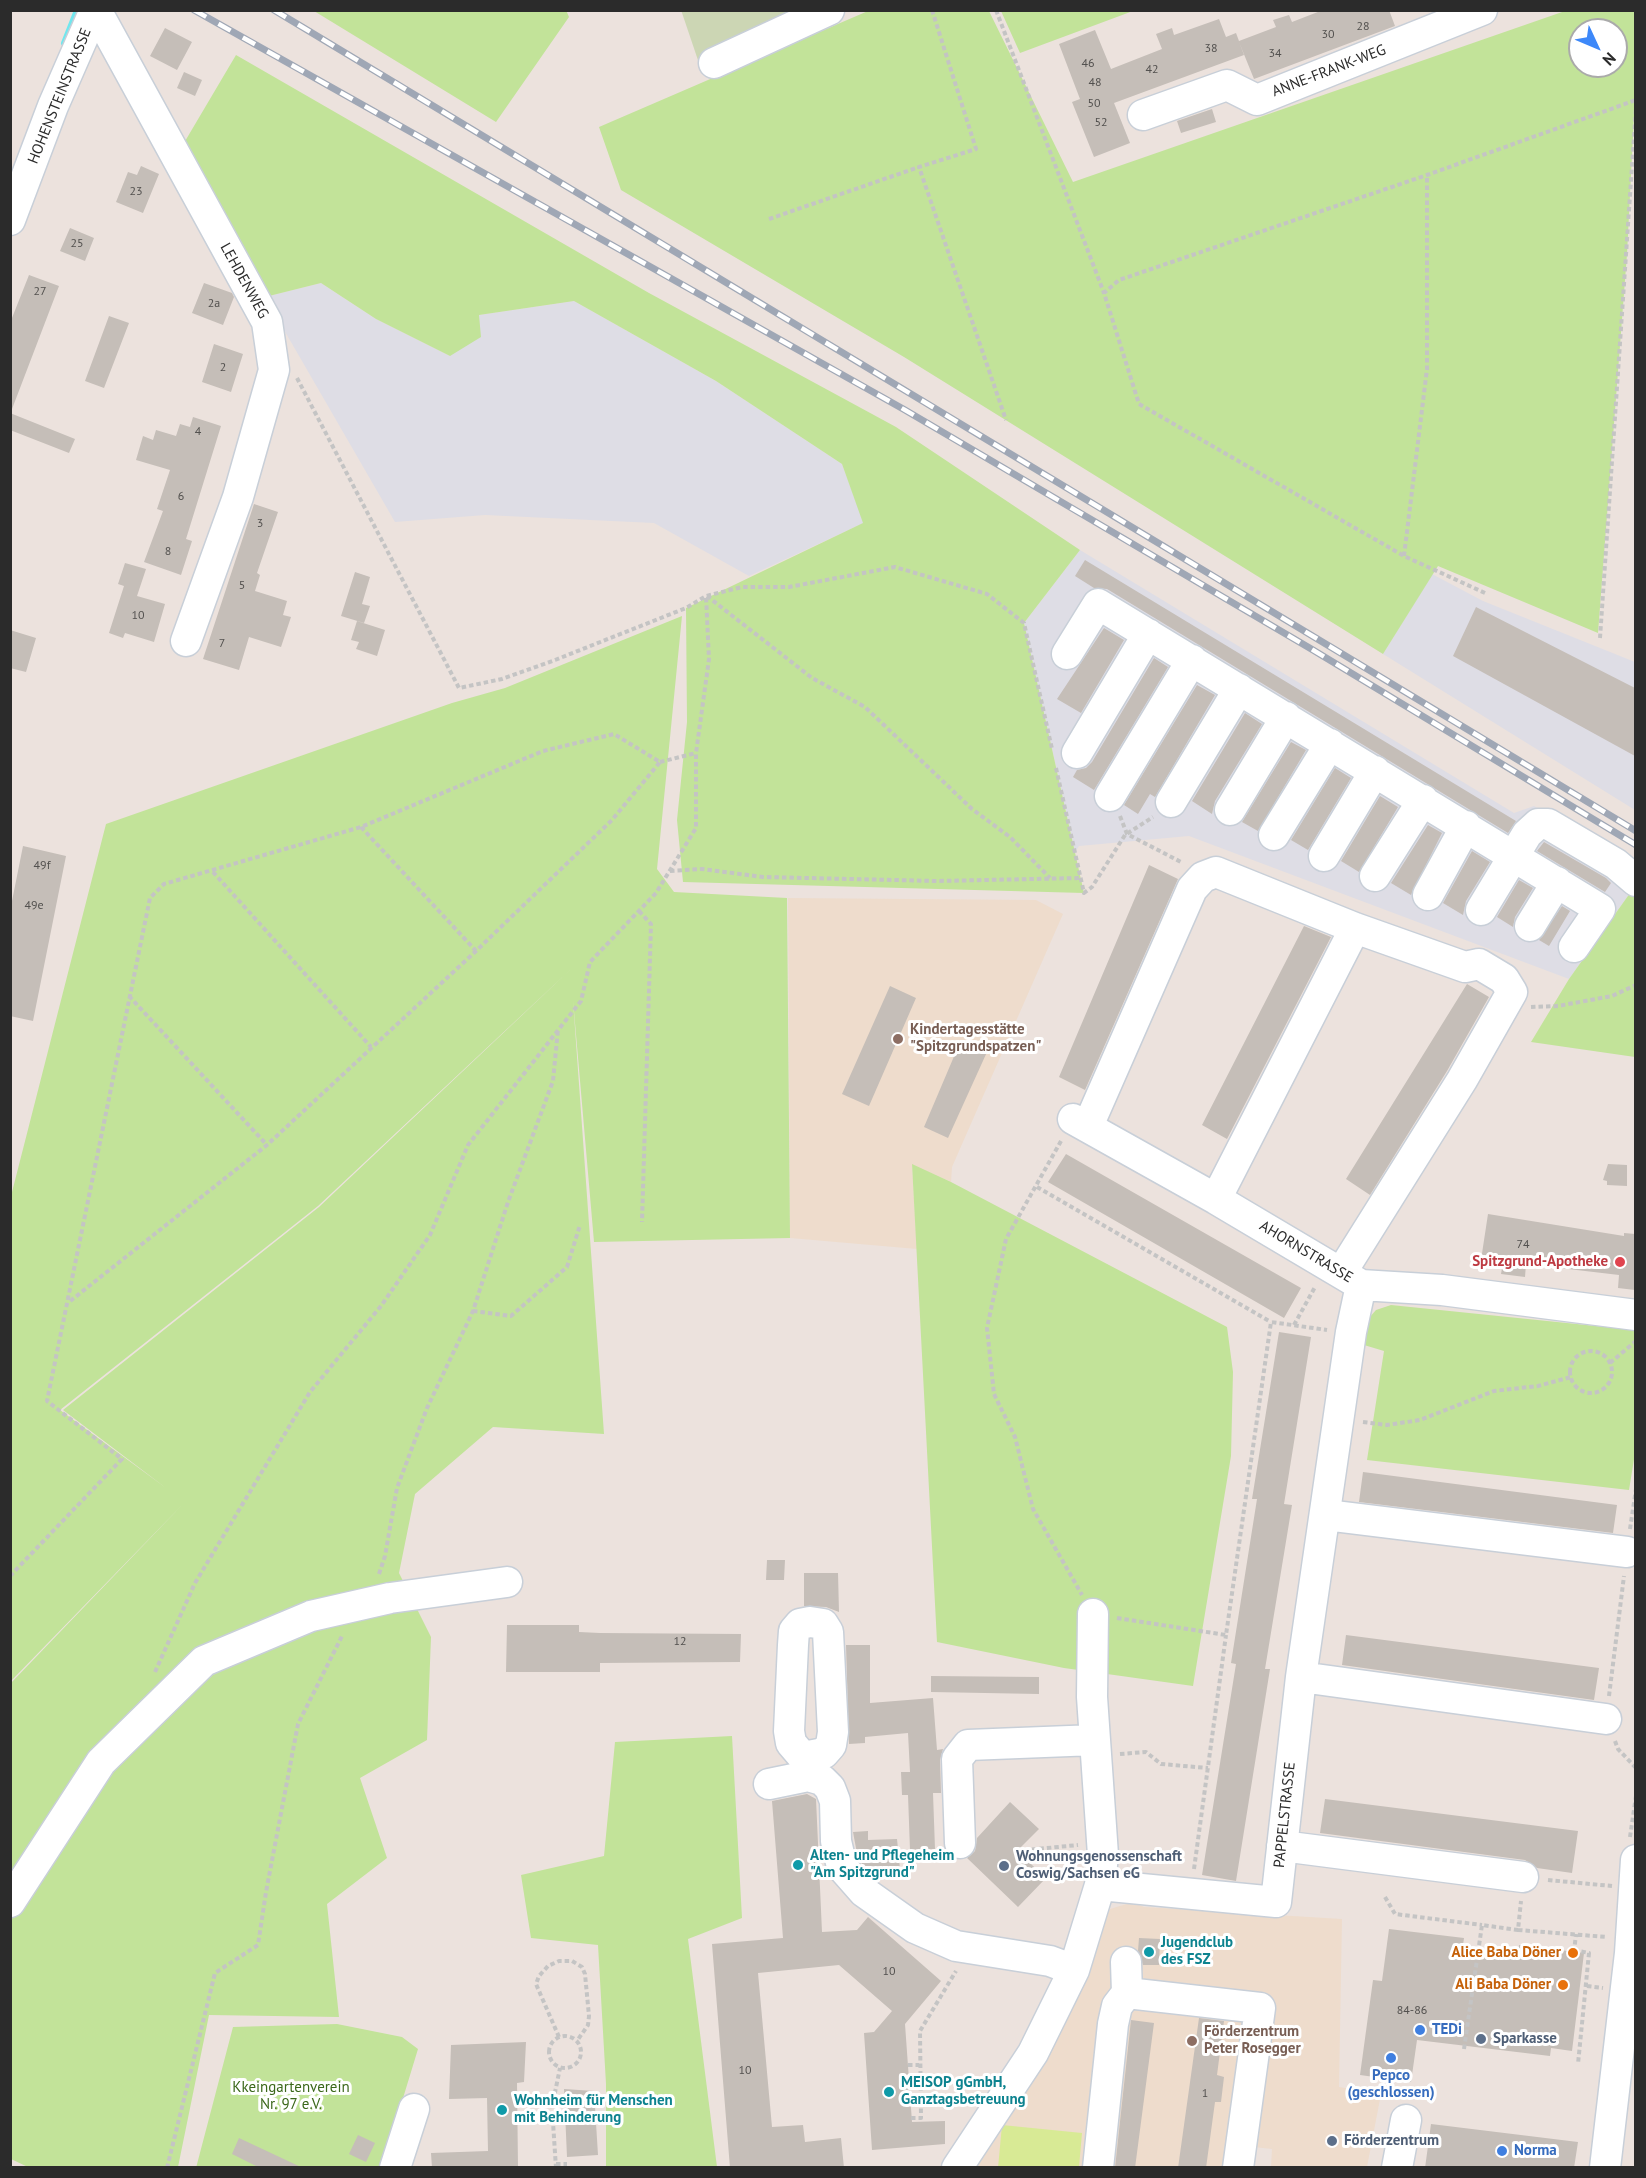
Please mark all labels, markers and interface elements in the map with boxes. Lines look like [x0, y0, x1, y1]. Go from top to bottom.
north arrow [1568, 18, 1628, 78]
house number: 28 [1356, 20, 1370, 34]
street label: HOHENSTEINSTRASSE [25, 25, 95, 167]
house number: 30 [1321, 28, 1335, 42]
street label: ANNE-FRANK-WEG [1270, 41, 1388, 101]
house number: 38 [1204, 42, 1218, 56]
house number: 34 [1268, 47, 1282, 61]
text: N [1599, 48, 1620, 70]
house number: 46 [1081, 57, 1095, 71]
house number: 42 [1145, 63, 1159, 77]
house number: 48 [1088, 76, 1102, 90]
house number: 50 [1087, 97, 1101, 111]
house number: 52 [1094, 116, 1108, 130]
house number: 23 [129, 185, 143, 199]
house number: 25 [70, 237, 84, 251]
street label: LEHDENWEG [216, 240, 272, 322]
house number: 27 [33, 285, 47, 299]
house number: 2a [208, 297, 220, 311]
house number: 2 [220, 361, 226, 375]
house number: 4 [195, 425, 201, 439]
house number: 6 [178, 490, 184, 504]
house number: 3 [257, 517, 263, 531]
house number: 8 [165, 545, 171, 559]
house number: 5 [239, 579, 245, 593]
house number: 10 [131, 609, 145, 623]
house number: 7 [219, 637, 225, 651]
house number: 49f [34, 859, 50, 873]
house number: 49e [24, 899, 44, 913]
place label: Kindertagesstätte "Spitzgrundspatzen" [910, 1021, 1041, 1056]
marker: Kindertagesstätte "Spitzgrundspatzen" [891, 1032, 905, 1046]
street label: AHORNSTRASSE [1256, 1217, 1356, 1287]
house number: 74 [1516, 1238, 1530, 1252]
place label: Spitzgrund-Apotheke [1472, 1253, 1608, 1271]
marker: Spitzgrund-Apotheke [1613, 1255, 1627, 1269]
house number: 12 [673, 1635, 687, 1649]
street label: PAPPELSTRASSE [1270, 1761, 1300, 1869]
place label: Alten- und Pflegeheim "Am Spitzgrund" [810, 1847, 954, 1882]
place label: Wohnungsgenossenschaft Coswig/Sachsen eG [1016, 1848, 1182, 1883]
marker: Alten- und Pflegeheim "Am Spitzgrund" [791, 1858, 805, 1872]
marker: Wohnungsgenossenschaft Coswig/Sachsen eG [997, 1859, 1011, 1873]
place label: Jugendclub des FSZ [1161, 1934, 1233, 1969]
place label: Alice Baba Döner [1451, 1944, 1561, 1962]
marker: Jugendclub des FSZ [1142, 1945, 1156, 1959]
marker: Alice Baba Döner [1566, 1946, 1580, 1960]
house number: 10 [882, 1965, 896, 1979]
place label: Ali Baba Döner [1455, 1976, 1551, 1994]
marker: Ali Baba Döner [1556, 1978, 1570, 1992]
house number: 84-86 [1397, 2004, 1427, 2018]
place label: TEDi [1432, 2021, 1462, 2039]
place label: Förderzentrum Peter Rosegger [1204, 2023, 1301, 2058]
marker: TEDi [1413, 2023, 1427, 2037]
place label: Sparkasse [1493, 2030, 1557, 2048]
marker: Sparkasse [1474, 2032, 1488, 2046]
marker: Förderzentrum Peter Rosegger [1185, 2034, 1199, 2048]
marker: Pepco (geschlossen) [1384, 2051, 1398, 2065]
house number: 10 [738, 2064, 752, 2078]
place label: Pepco (geschlossen) [1347, 2067, 1435, 2102]
place label: MEISOP gGmbH, Ganztagsbetreuung [901, 2074, 1026, 2109]
park label: Kkeingartenverein Nr. 97 e.V. [232, 2079, 350, 2114]
marker: MEISOP gGmbH, Ganztagsbetreuung [882, 2085, 896, 2099]
house number: 1 [1202, 2087, 1208, 2101]
place label: Wohnheim für Menschen mit Behinderung [514, 2092, 673, 2127]
marker: Wohnheim für Menschen mit Behinderung [495, 2103, 509, 2117]
place label: Förderzentrum [1344, 2132, 1439, 2150]
marker: Förderzentrum [1325, 2134, 1339, 2148]
place label: Norma [1514, 2142, 1557, 2160]
marker: Norma [1495, 2144, 1509, 2158]

